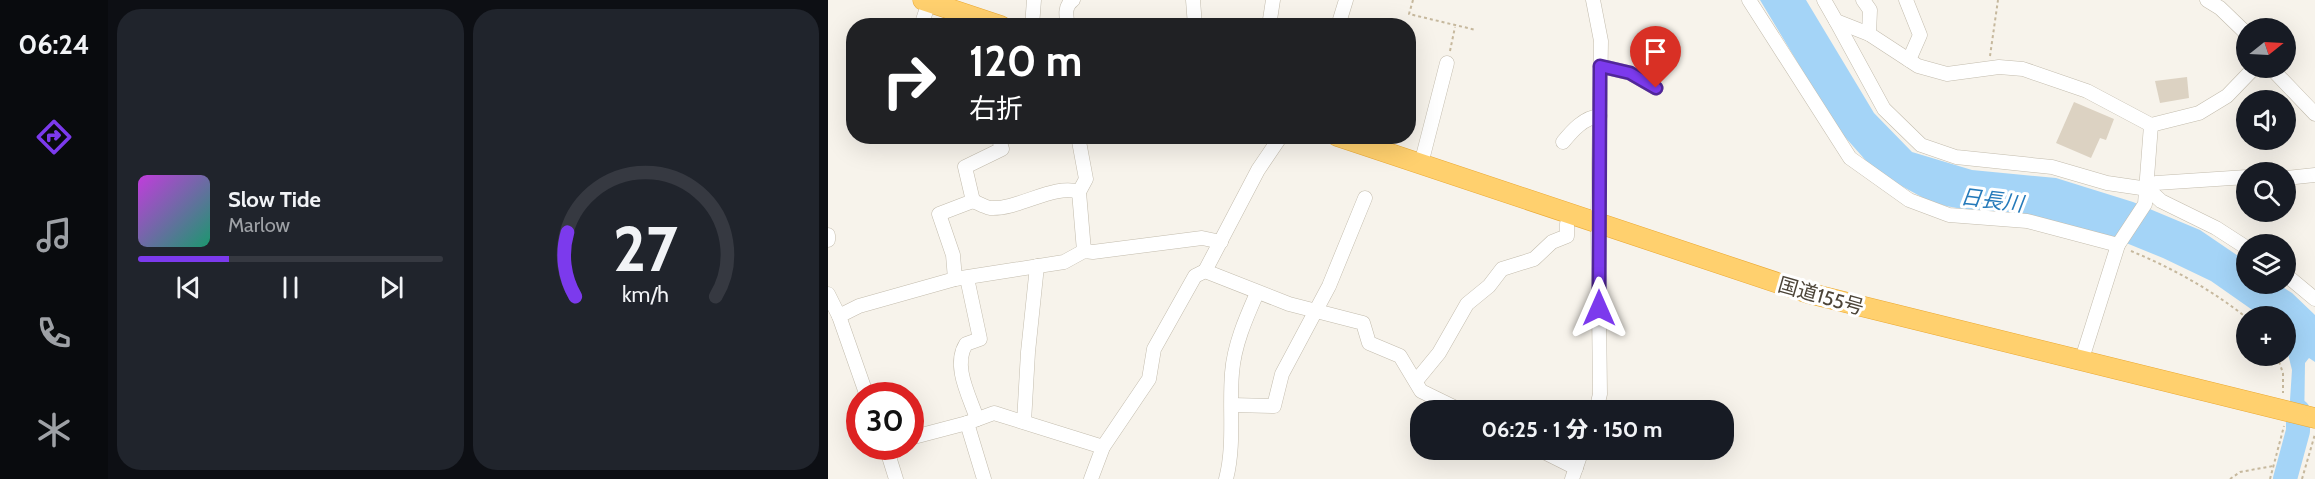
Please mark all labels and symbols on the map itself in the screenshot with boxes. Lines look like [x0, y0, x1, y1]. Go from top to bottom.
north arrow [2236, 18, 2296, 78]
pin [1630, 26, 1681, 88]
water label: 日長川 [1959, 184, 2027, 216]
street label: 国道155号 [1775, 272, 1867, 320]
position arrow [1567, 276, 1631, 340]
speed limit sign: 30 [846, 382, 924, 460]

